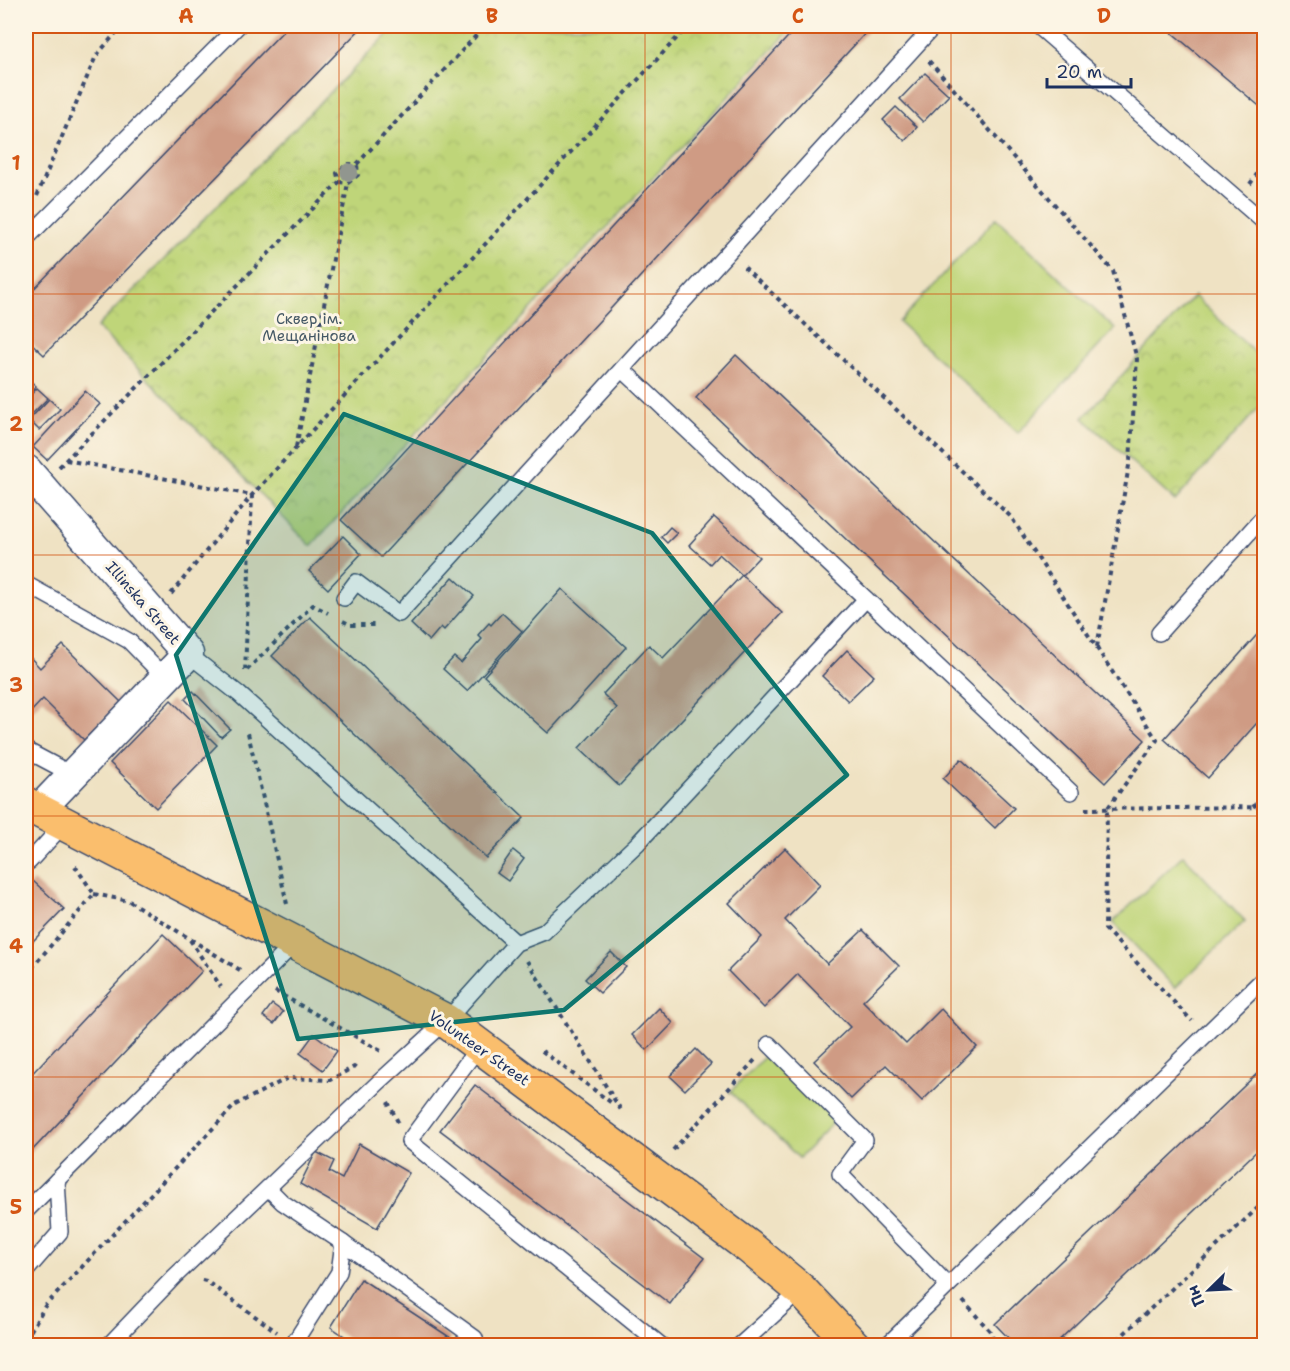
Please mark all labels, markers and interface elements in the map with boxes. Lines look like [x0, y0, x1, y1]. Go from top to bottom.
text: A [178, 3, 194, 29]
text: B [486, 3, 498, 29]
text: C [792, 3, 804, 29]
text: D [1097, 3, 1111, 29]
scale bar [1047, 51, 1131, 89]
text: 20 m [1056, 60, 1102, 84]
text: 1 [11, 150, 21, 176]
park label: Сквер ім. Мещанінова [262, 309, 357, 346]
text: 2 [9, 411, 23, 437]
street label: Illinska Street [101, 557, 185, 649]
text: 3 [9, 672, 23, 698]
text: 4 [9, 933, 23, 959]
street label: Volunteer Street [425, 1006, 533, 1090]
text: 5 [10, 1194, 22, 1220]
north arrow [1179, 1260, 1239, 1320]
text: Пн [1182, 1282, 1210, 1310]

